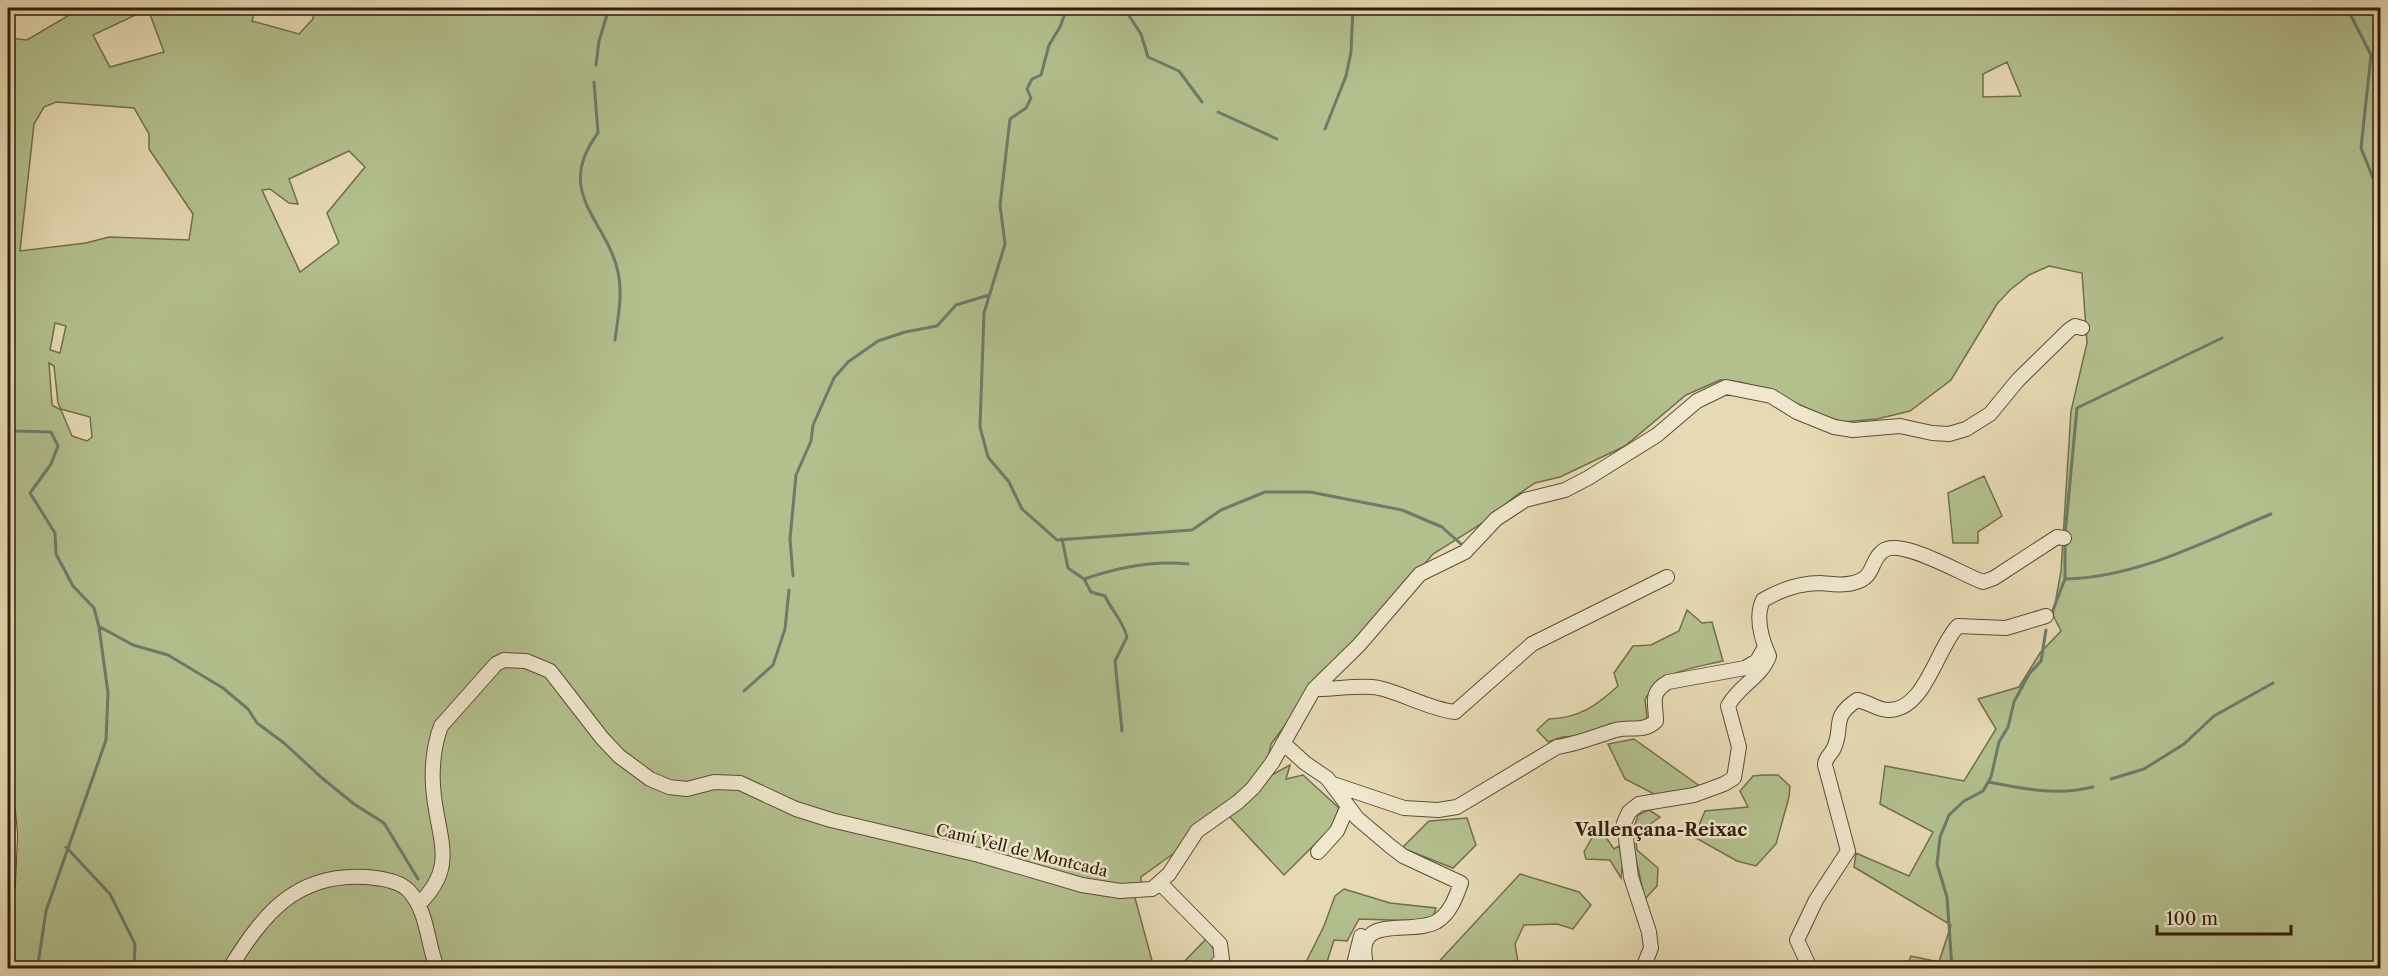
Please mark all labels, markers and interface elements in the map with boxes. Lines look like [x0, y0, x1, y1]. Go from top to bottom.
street label: Camí Vell de Montcada [934, 819, 1110, 881]
district label: Vallençana-Reixac [1574, 819, 1747, 841]
scale bar [2157, 898, 2290, 936]
text: 100 m [2166, 908, 2218, 930]

